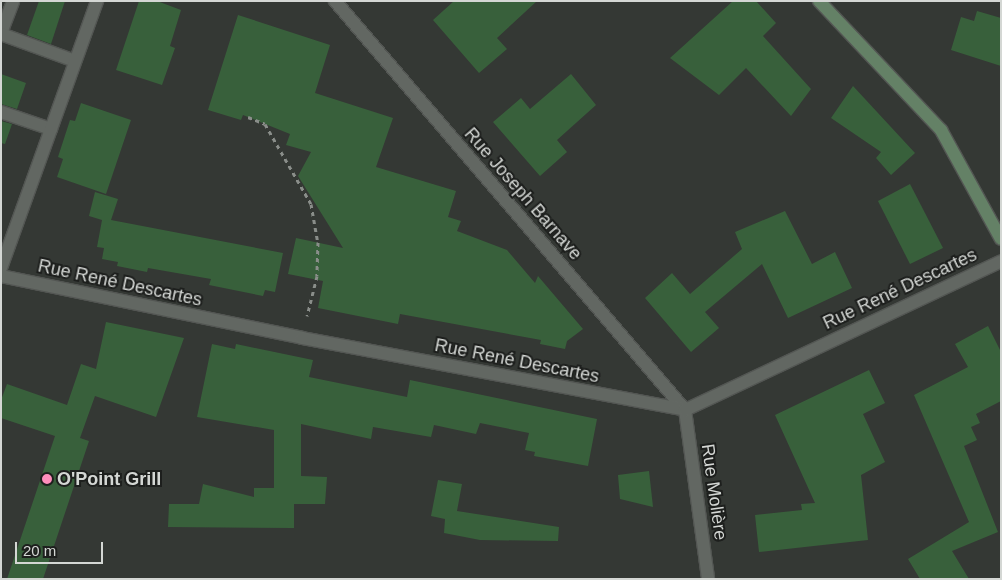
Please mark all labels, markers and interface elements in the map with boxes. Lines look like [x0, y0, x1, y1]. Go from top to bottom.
street label: Rue Joseph Barnave [460, 123, 586, 265]
street label: Rue René Descartes [820, 244, 980, 334]
street label: Rue René Descartes [36, 255, 204, 311]
street label: Rue René Descartes [433, 334, 601, 388]
street label: Rue Molière [697, 442, 731, 542]
place label: O'Point Grill [57, 468, 161, 490]
marker: O'Point Grill [41, 473, 53, 485]
scale bar [18, 532, 105, 564]
text: 20 m [23, 542, 56, 559]

